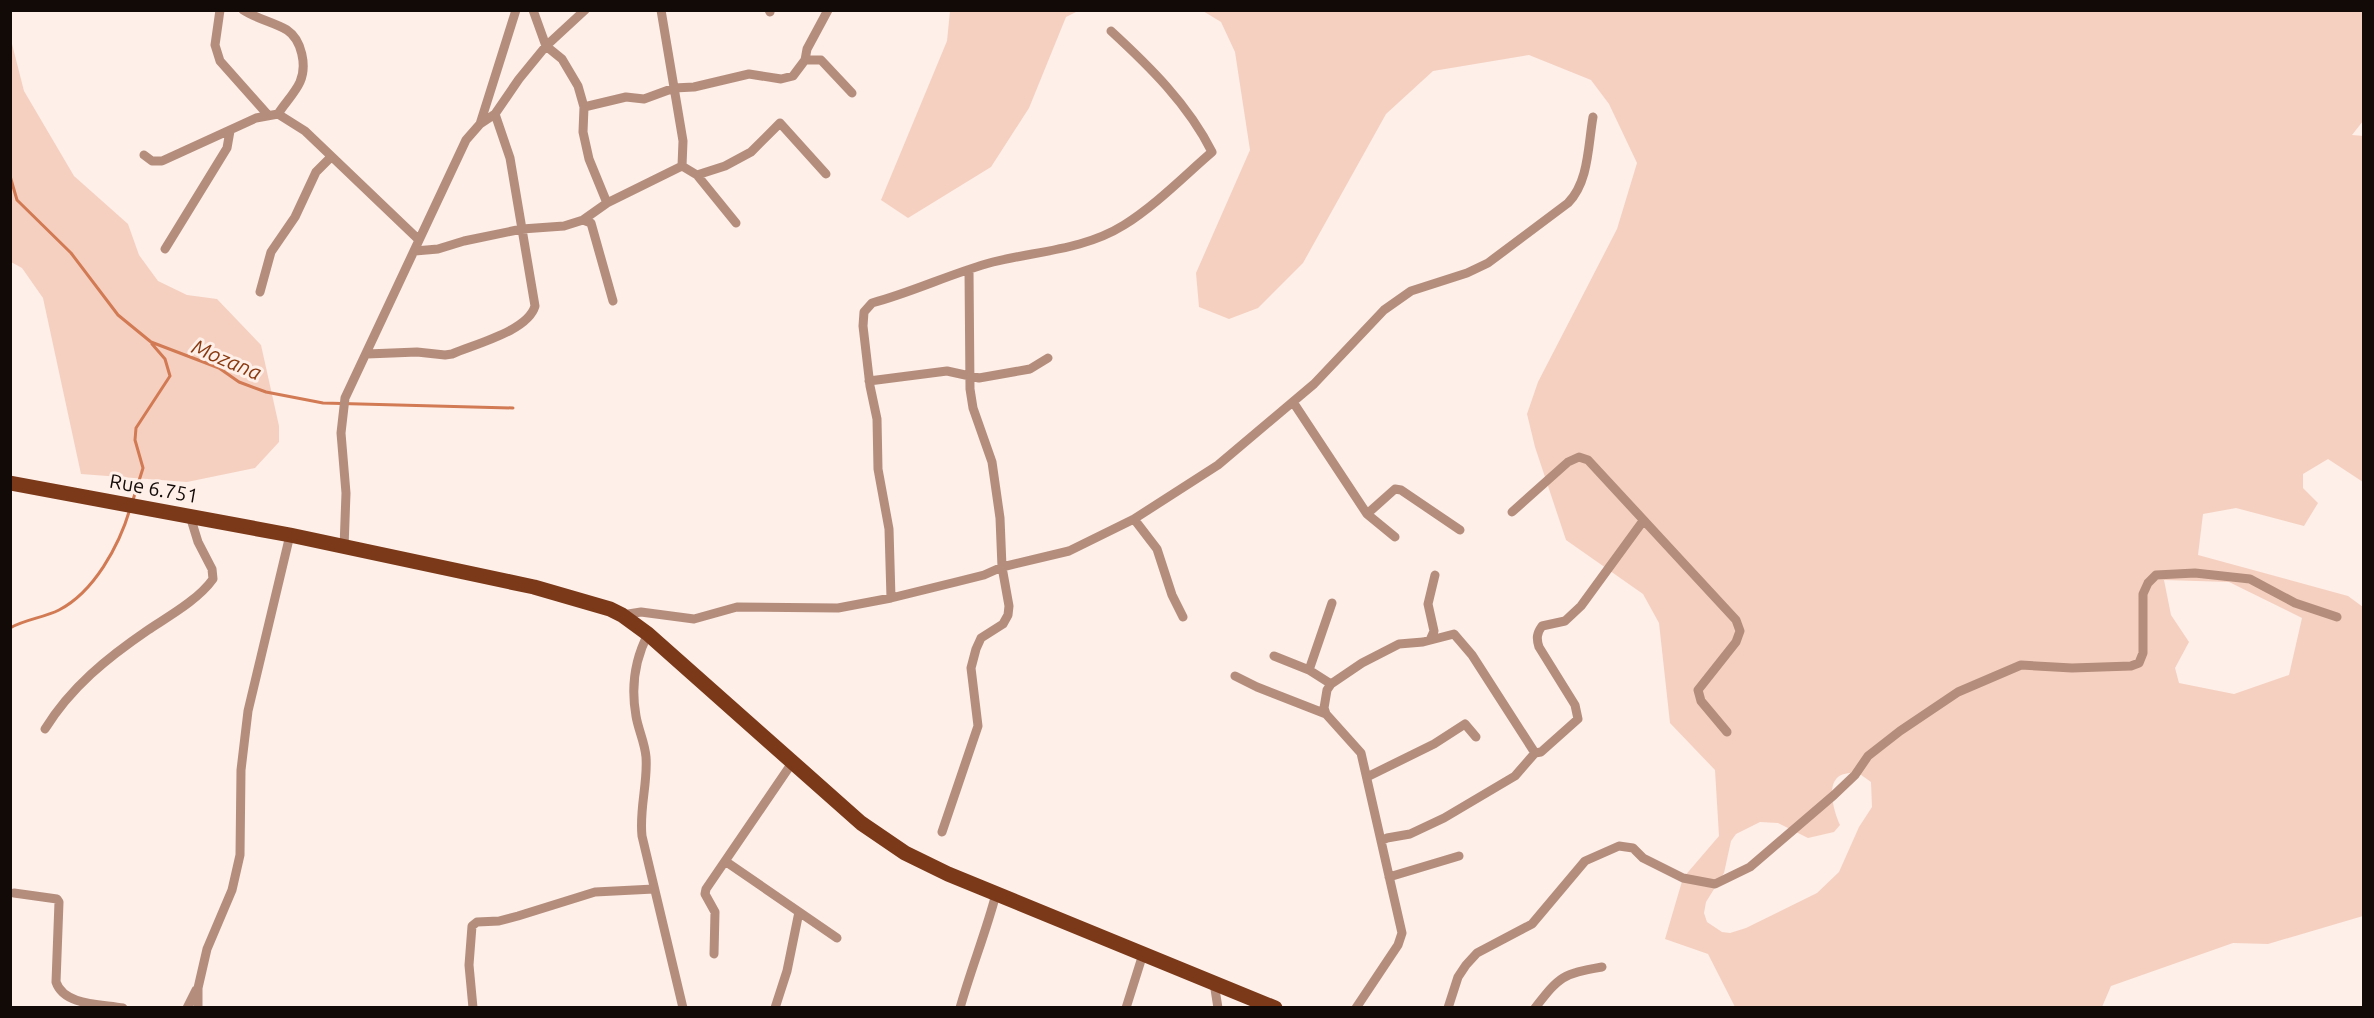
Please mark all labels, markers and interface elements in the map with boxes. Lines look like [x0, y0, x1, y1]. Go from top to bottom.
water label: Mozana [189, 334, 265, 384]
street label: Rue 6.751 [108, 469, 200, 507]

